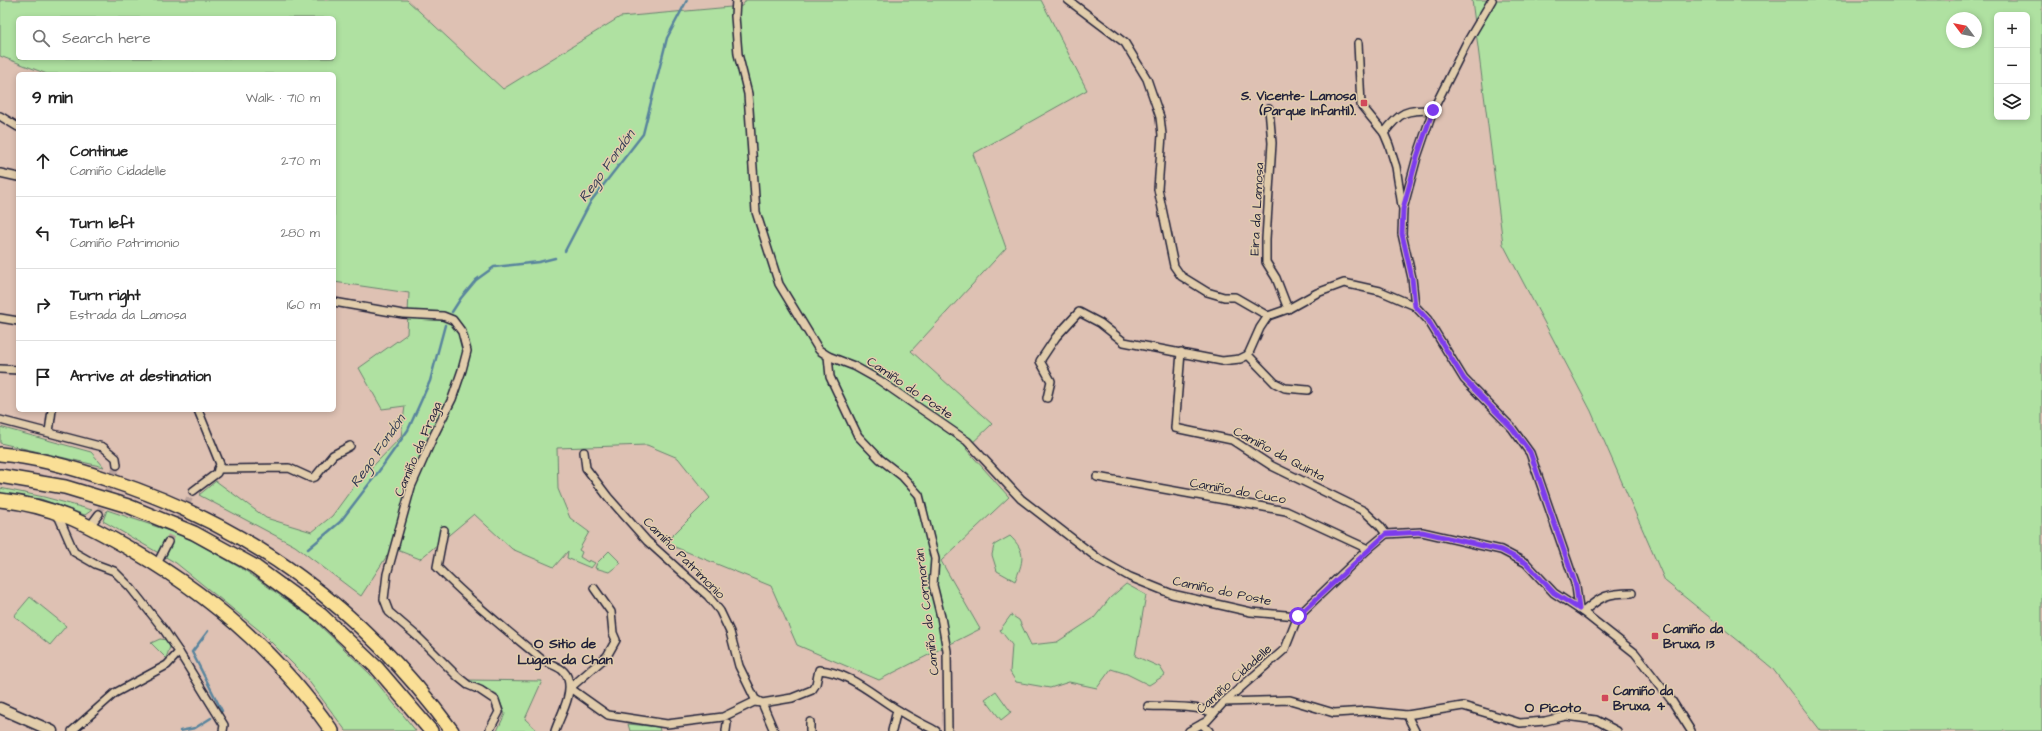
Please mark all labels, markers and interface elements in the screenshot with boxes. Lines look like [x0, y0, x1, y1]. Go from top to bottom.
north arrow [1946, 12, 1982, 48]
map controls [1994, 12, 2030, 120]
button: + [1994, 12, 2030, 48]
search box [16, 16, 336, 60]
icon: search [30, 27, 52, 49]
text: Search here [62, 28, 151, 49]
button: − [1994, 48, 2030, 84]
button: layers [1994, 84, 2030, 120]
text: 9 min [32, 86, 73, 110]
place label: S. Vicente- Lamosa (Parque Infantil). [1240, 87, 1356, 121]
text: Walk · 710 m [246, 89, 320, 107]
marker: S. Vicente- Lamosa (Parque Infantil). [1359, 98, 1369, 108]
route end [1424, 101, 1442, 119]
water label: Rego Fondón [574, 125, 641, 206]
text: Continue [70, 141, 128, 162]
icon: ahead [32, 150, 54, 172]
text: 270 m [281, 152, 320, 170]
text: Camiño Cidadelle [70, 162, 166, 180]
street label: Eira da Lamosa [1246, 162, 1268, 256]
text: Turn left [70, 213, 134, 234]
icon: left [32, 222, 54, 244]
text: 280 m [281, 224, 320, 242]
text: Camiño Patrimonio [70, 234, 179, 252]
text: Turn right [70, 285, 141, 306]
icon: right [32, 294, 54, 316]
text: 160 m [287, 296, 320, 314]
text: Estrada da Lamosa [70, 306, 186, 324]
street label: Camiño do Poste [863, 352, 957, 424]
icon: arrive [32, 366, 54, 388]
text: Arrive at destination [70, 366, 211, 387]
street label: Camiño da Fraga [390, 398, 447, 500]
water label: Rego Fondón [345, 410, 411, 491]
street label: Camiño da Quinta [1230, 422, 1328, 486]
street label: Camiño do Cuco [1188, 474, 1288, 508]
street label: Camiño Patrimonio [639, 513, 730, 604]
street label: Camiño do Cormorán [910, 547, 944, 676]
street label: Camiño do Poste [1171, 572, 1273, 610]
route start [1289, 607, 1307, 625]
place label: Camiño da Bruxa, 13 [1663, 620, 1724, 653]
marker: Camiño da Bruxa, 13 [1650, 631, 1660, 641]
district label: O Sitio de Lugar da Chan [517, 634, 613, 671]
street label: Camiño Cidadelle [1192, 640, 1276, 718]
place label: Camiño da Bruxa, 4 [1613, 682, 1674, 715]
marker: Camiño da Bruxa, 4 [1600, 693, 1610, 703]
district label: O Picoto [1525, 698, 1581, 718]

